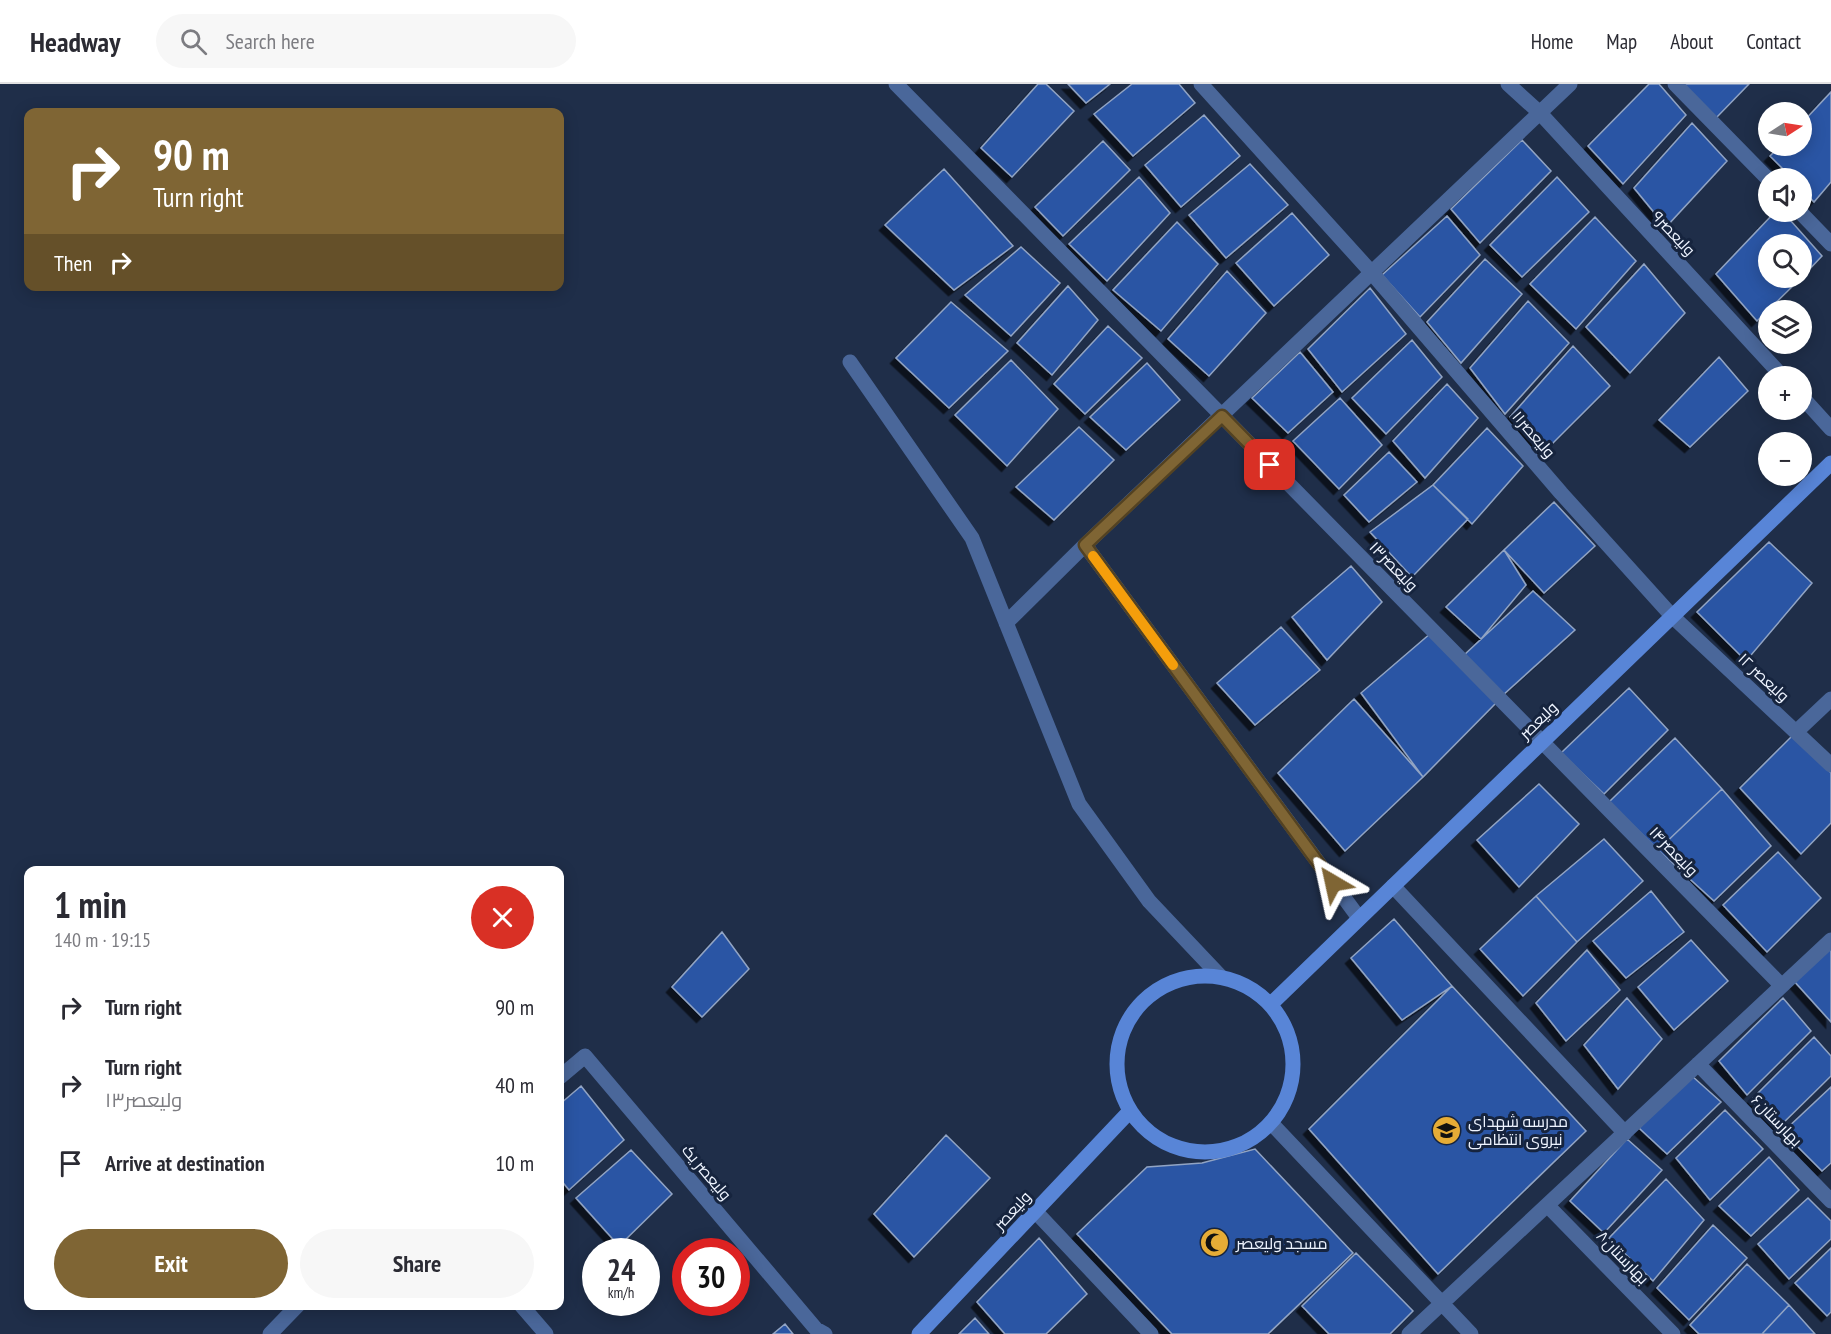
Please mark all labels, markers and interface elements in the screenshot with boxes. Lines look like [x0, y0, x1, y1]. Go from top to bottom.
search box [156, 14, 576, 68]
text: Headway [30, 23, 120, 60]
icon: search [177, 25, 210, 58]
text: Search here [225, 27, 315, 55]
text: Home [1531, 28, 1573, 55]
text: Map [1606, 28, 1637, 55]
text: About [1670, 28, 1713, 55]
text: Contact [1746, 28, 1801, 55]
north arrow [1758, 102, 1812, 156]
map controls [1758, 102, 1812, 486]
text: 90 m [153, 127, 230, 182]
icon: right [54, 132, 132, 210]
button: sound [1758, 168, 1812, 222]
text: Turn right [153, 180, 244, 214]
street label: ولیعصر۹ [1648, 206, 1700, 260]
button: search [1758, 234, 1812, 288]
icon: right [104, 246, 137, 279]
text: Then [54, 249, 92, 277]
button: layers [1758, 300, 1812, 354]
button: + [1758, 366, 1812, 420]
street label: ولیعصر۱۱ [1508, 406, 1560, 462]
button: − [1758, 432, 1812, 486]
pin [1244, 439, 1295, 490]
icon: arrive [1253, 448, 1286, 481]
street label: ولیعصر۱۳ [1365, 537, 1423, 595]
street label: ولیعصر ۱۲ [1734, 648, 1794, 706]
street label: ولیعصر [1514, 697, 1561, 744]
street label: ولیعصر۱۴ [1645, 822, 1703, 880]
position arrow [1301, 851, 1365, 915]
text: 1 min [54, 881, 127, 928]
button: close [471, 886, 534, 949]
text: 140 m · 19:15 [54, 927, 151, 953]
icon: right [54, 991, 87, 1024]
text: Turn right [105, 993, 182, 1021]
text: 90 m [495, 993, 534, 1021]
text: Turn right [105, 1053, 182, 1081]
icon: right [54, 1069, 87, 1102]
text: 40 m [495, 1071, 534, 1099]
text: ولیعصر۱۳ [105, 1087, 182, 1113]
street label: بهارستان۶ [1747, 1090, 1807, 1151]
place label: مدرسه شهدای نیروی انتظامی [1468, 1111, 1568, 1150]
school or university icon: مدرسه شهدای نیروی انتظامی [1431, 1114, 1463, 1146]
street label: ولیعصر یک [678, 1140, 736, 1204]
icon: arrive [54, 1147, 87, 1180]
text: Arrive at destination [105, 1149, 265, 1177]
text: 10 m [495, 1149, 534, 1177]
street label: ولیعصر [988, 1186, 1035, 1234]
street label: بهارستان۸ [1592, 1226, 1653, 1289]
mosque icon: مسجد ولیعصر [1199, 1227, 1231, 1259]
button: Exit [54, 1229, 288, 1298]
button: Share [300, 1229, 534, 1298]
place label: مسجد ولیعصر [1235, 1233, 1328, 1253]
speed limit sign: 30 [672, 1238, 750, 1316]
text: 24 [607, 1250, 635, 1289]
text: km/h [608, 1283, 634, 1302]

